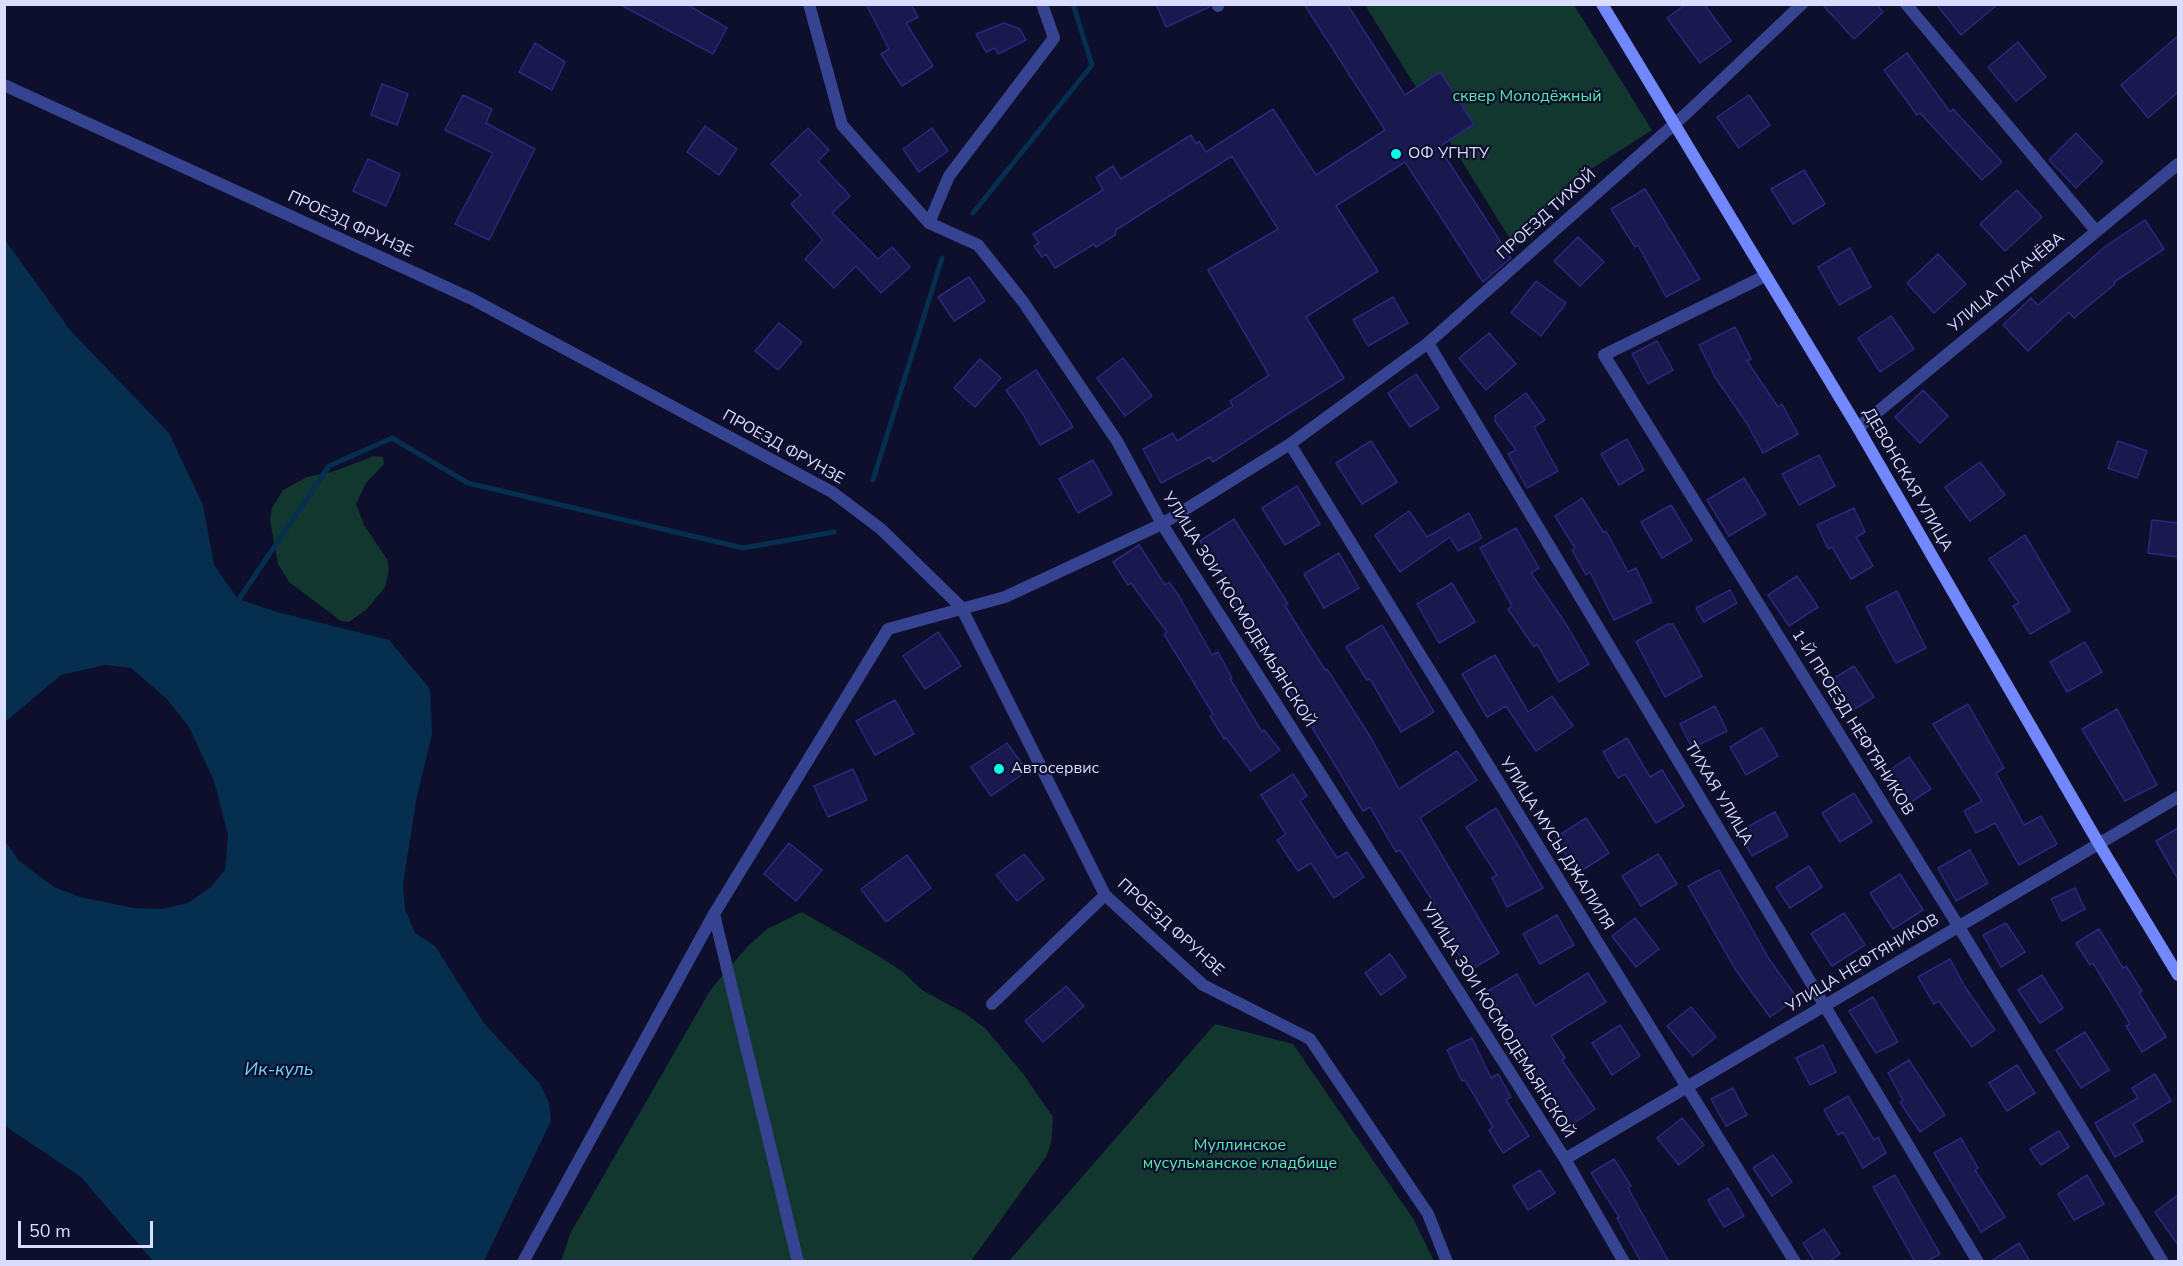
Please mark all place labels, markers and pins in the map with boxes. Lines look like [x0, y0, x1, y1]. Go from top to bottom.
place label: ОФ УГНТУ [1408, 144, 1489, 164]
marker: ОФ УГНТУ [1389, 147, 1403, 161]
place label: Автосервис [1011, 759, 1099, 779]
marker: Автосервис [992, 762, 1006, 776]

